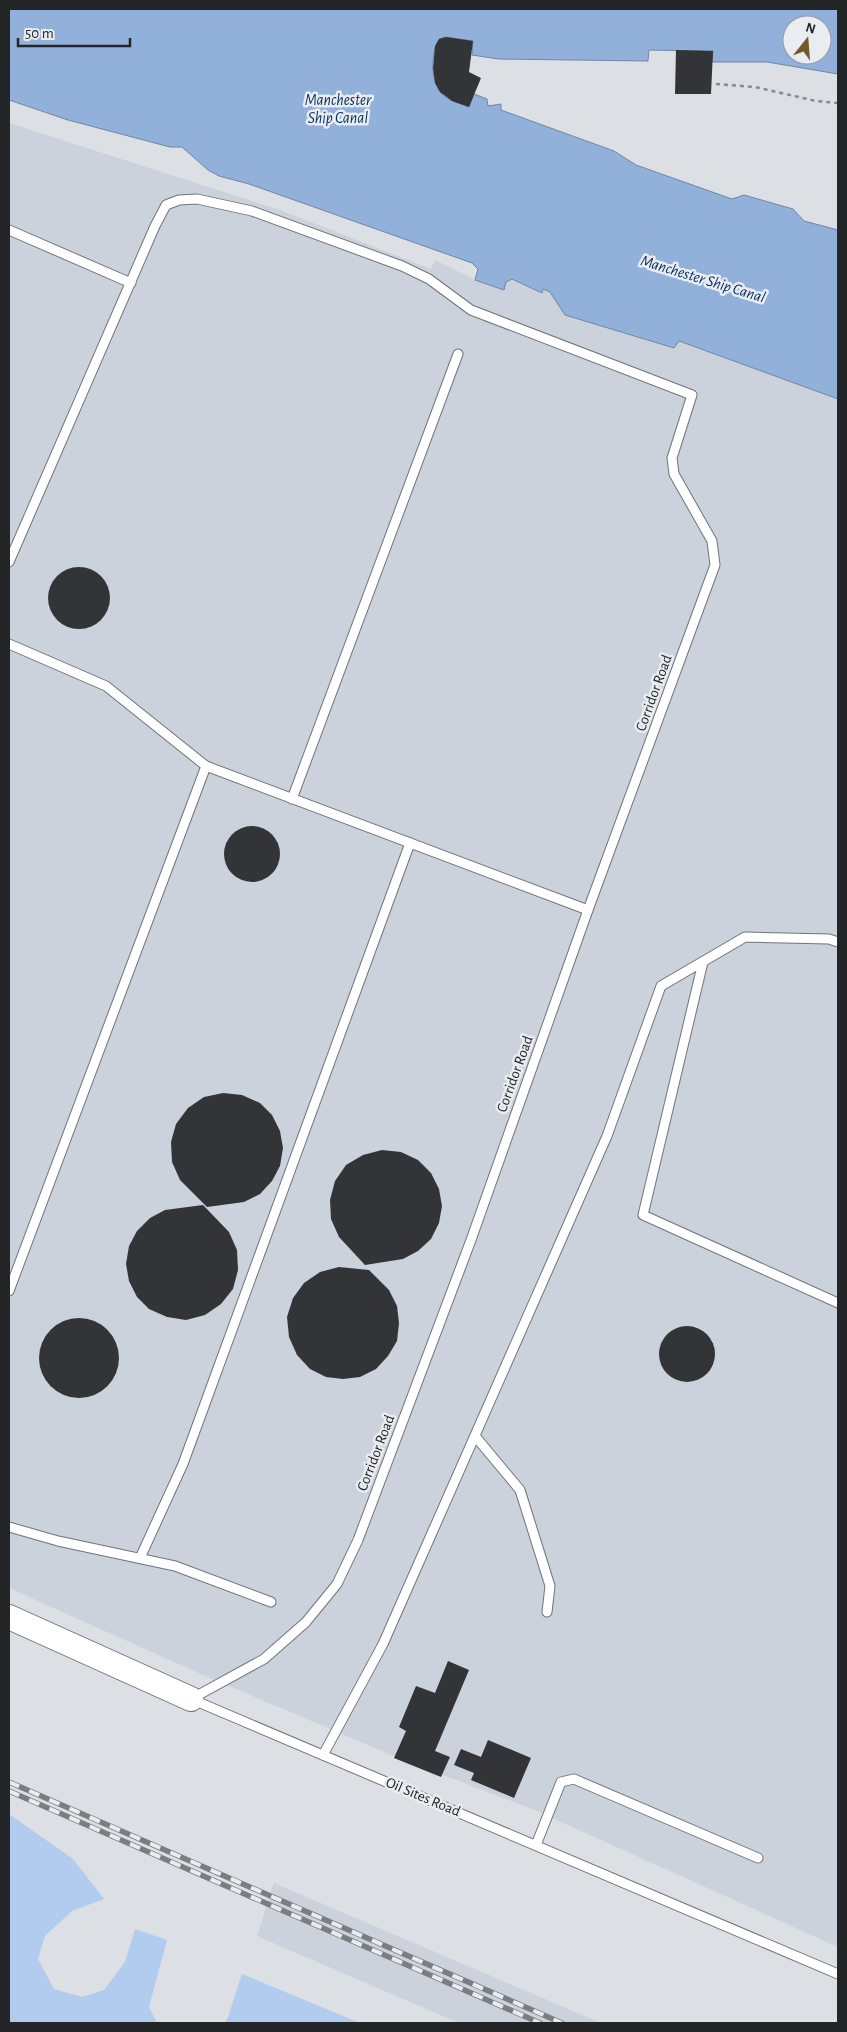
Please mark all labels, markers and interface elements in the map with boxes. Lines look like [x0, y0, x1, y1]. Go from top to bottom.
scale bar [18, 15, 130, 47]
north arrow [782, 15, 832, 65]
text: N [804, 20, 817, 37]
text: 50 m [25, 26, 54, 41]
water label: Manchester Ship Canal [305, 92, 372, 127]
water label: Manchester Ship Canal [638, 252, 767, 307]
street label: Corridor Road [633, 653, 675, 733]
street label: Corridor Road [494, 1034, 536, 1114]
street label: Corridor Road [355, 1413, 397, 1493]
street label: Oil Sites Road [384, 1775, 463, 1820]

